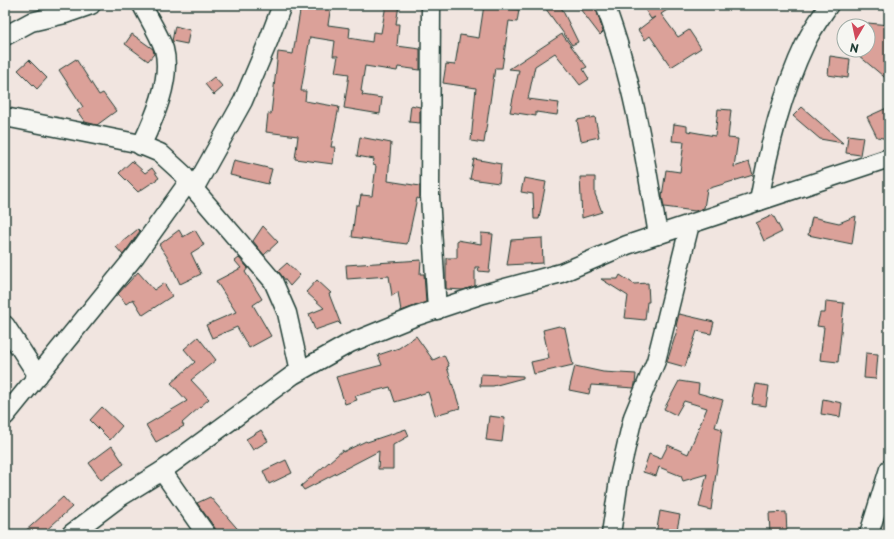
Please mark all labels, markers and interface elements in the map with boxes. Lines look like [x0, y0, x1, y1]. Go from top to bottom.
north arrow [836, 18, 876, 58]
text: N [848, 39, 860, 57]

